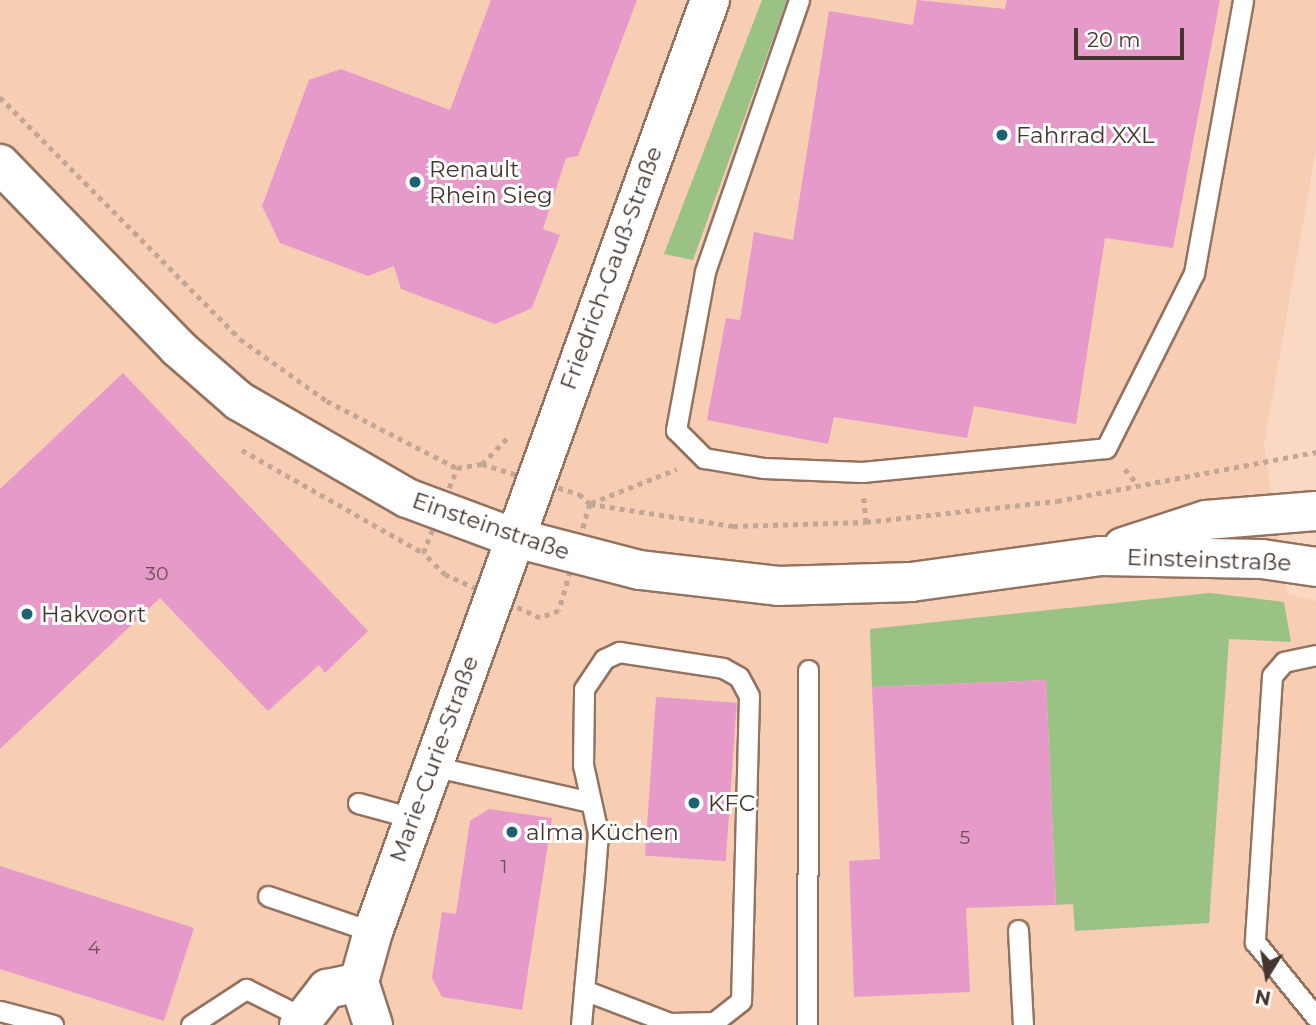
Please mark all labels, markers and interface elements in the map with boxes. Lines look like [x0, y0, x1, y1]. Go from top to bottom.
scale bar [1078, 14, 1188, 58]
text: 20 m [1087, 27, 1141, 52]
place label: Fahrrad XXL [1016, 121, 1154, 149]
marker: Fahrrad XXL [994, 127, 1010, 143]
street label: Friedrich-Gauß-Straße [554, 143, 668, 393]
place label: Renault Rhein Sieg [429, 155, 553, 209]
marker: Renault Rhein Sieg [407, 174, 423, 190]
street label: Einsteinstraße [409, 486, 573, 566]
street label: Einsteinstraße [1126, 543, 1292, 577]
house number: 30 [145, 563, 169, 585]
place label: Hakvoort [41, 600, 146, 628]
marker: Hakvoort [19, 606, 35, 622]
street label: Marie-Curie-Straße [384, 652, 484, 866]
place label: KFC [708, 789, 755, 817]
marker: KFC [686, 795, 702, 811]
place label: alma Küchen [526, 818, 679, 846]
marker: alma Küchen [504, 824, 520, 840]
house number: 5 [960, 827, 970, 849]
house number: 1 [501, 856, 507, 878]
house number: 4 [88, 937, 100, 959]
north arrow [1232, 941, 1302, 1011]
text: N [1253, 984, 1273, 1010]

